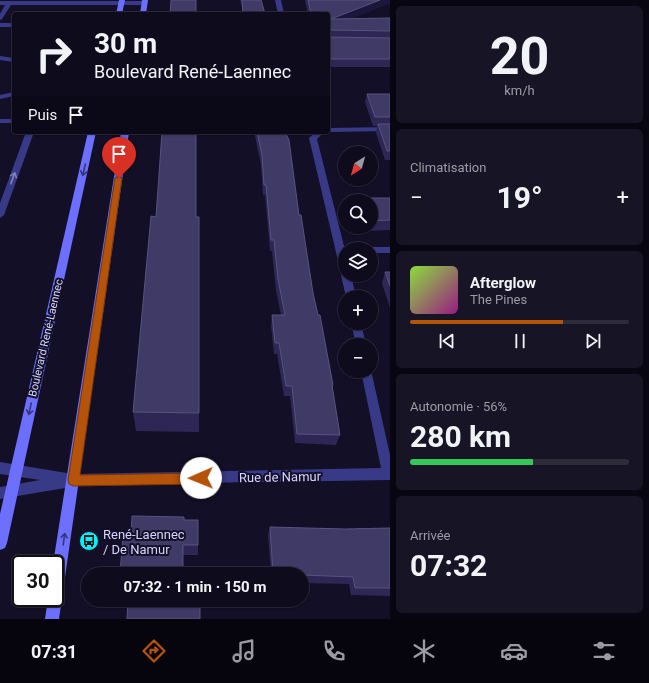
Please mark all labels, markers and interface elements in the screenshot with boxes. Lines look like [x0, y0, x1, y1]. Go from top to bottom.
text: 20 [490, 26, 549, 87]
text: 30 m [94, 27, 157, 60]
icon: right [28, 28, 80, 80]
text: Boulevard René-Laennec [94, 61, 291, 82]
text: km/h [504, 83, 535, 98]
icon: arrive [65, 104, 87, 126]
text: Puis [28, 106, 57, 124]
pin [102, 137, 136, 178]
icon: arrive [108, 143, 130, 165]
north arrow [338, 146, 378, 186]
map controls [338, 146, 378, 378]
text: Climatisation [410, 160, 486, 175]
one-way arrow [79, 163, 87, 176]
one-way arrow [10, 173, 18, 185]
text: 19° [496, 180, 543, 215]
text: − [410, 185, 423, 210]
text: + [617, 185, 629, 210]
button: search [338, 194, 378, 234]
button: layers [338, 242, 378, 282]
text: Afterglow [470, 274, 536, 292]
street label: Boulevard René-Laennec [26, 278, 66, 398]
button: + [338, 290, 378, 330]
text: The Pines [470, 292, 527, 307]
icon: previous [436, 330, 458, 352]
icon: pause [509, 330, 531, 352]
icon: next [582, 330, 604, 352]
button: − [338, 338, 378, 378]
text: Autonomie · 56% [410, 399, 507, 414]
one-way arrow [25, 402, 33, 415]
text: 280 km [410, 419, 511, 454]
position arrow [180, 457, 222, 499]
street label: Rue de Namur [239, 469, 322, 485]
place label: René-Laennec / De Namur [103, 527, 185, 557]
text: Arrivée [410, 528, 450, 543]
bus stop icon: René-Laennec / De Namur [78, 530, 100, 552]
one-way arrow [60, 533, 68, 546]
text: 07:32 [410, 548, 487, 583]
speed limit sign: 30 [12, 555, 64, 607]
text: 07:32 · 1 min · 150 m [124, 578, 266, 596]
icon: directions [140, 637, 168, 665]
icon: music [230, 637, 258, 665]
icon: phone [320, 637, 348, 665]
icon: climate [410, 637, 438, 665]
icon: car [500, 637, 528, 665]
icon: filters [590, 637, 618, 665]
text: 07:31 [31, 641, 77, 662]

